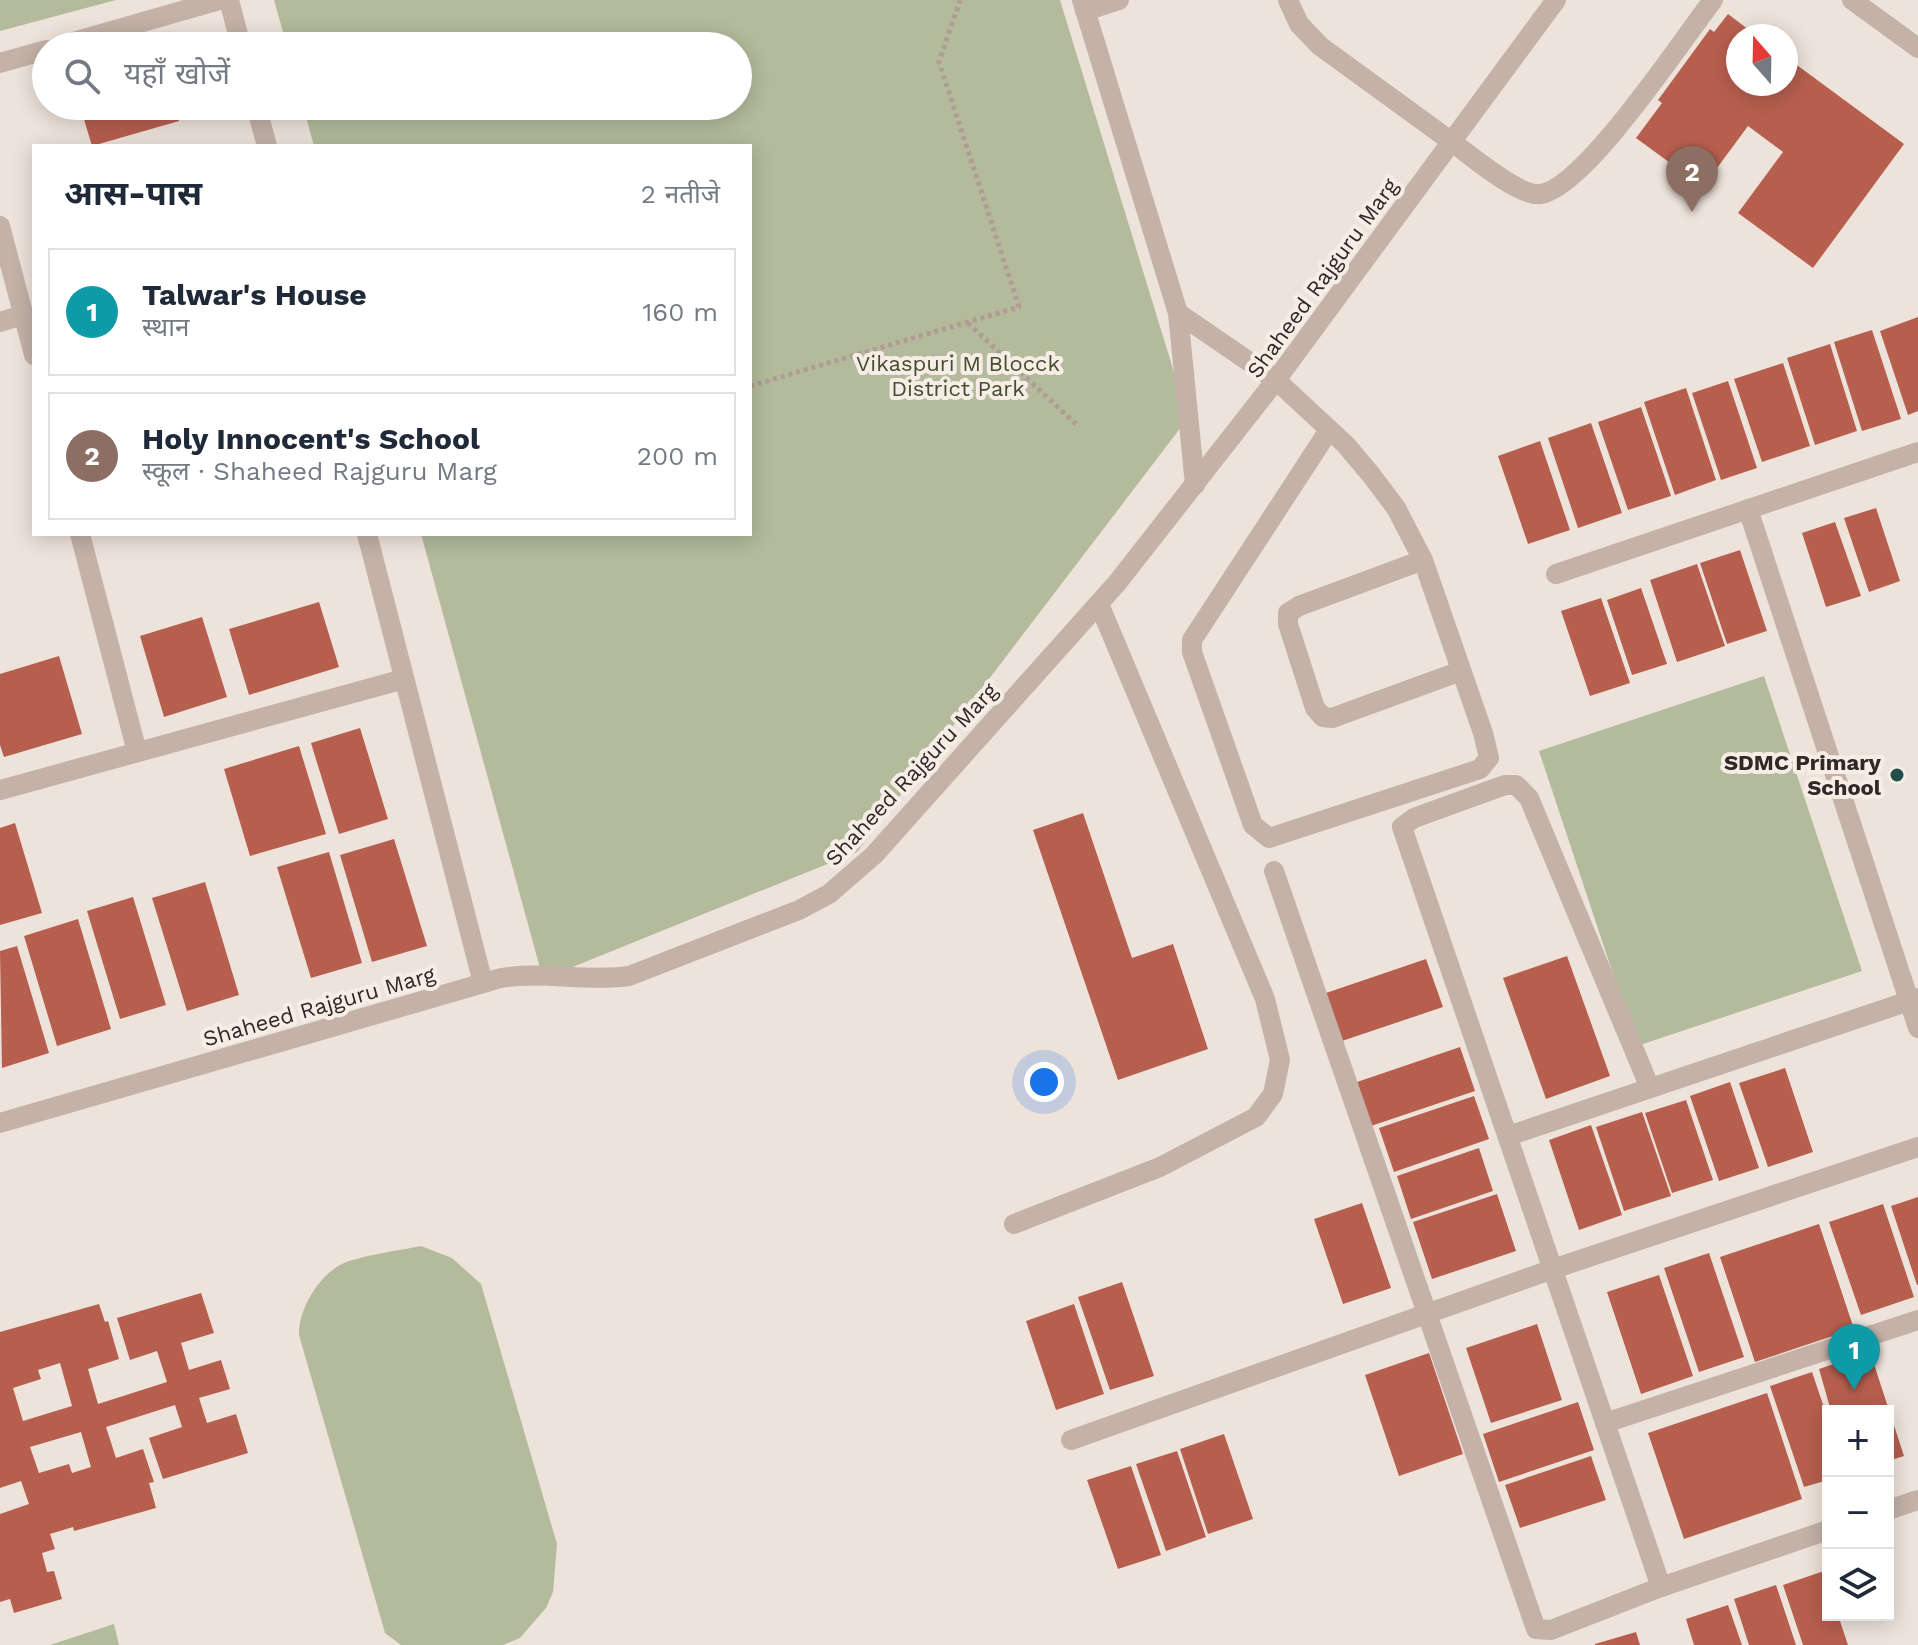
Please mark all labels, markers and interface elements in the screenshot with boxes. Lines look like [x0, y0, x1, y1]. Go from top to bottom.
north arrow [1726, 24, 1798, 96]
search box [32, 32, 752, 120]
icon: search [60, 54, 104, 98]
text: यहाँ खोजें [124, 56, 230, 91]
pin: 2 [1666, 146, 1718, 212]
text: आस-पास [64, 173, 202, 213]
street label: Shaheed Rajguru Marg [1242, 174, 1403, 383]
text: 2 नतीजे [641, 179, 720, 209]
text: Talwar's House [142, 277, 367, 312]
text: 1 [86, 297, 98, 327]
text: 160 m [642, 297, 718, 327]
text: स्थान [142, 312, 189, 342]
park label: Vikaspuri M Blocck District Park [856, 351, 1060, 401]
text: Holy Innocent's School [142, 421, 480, 456]
text: 2 [84, 441, 100, 471]
text: 200 m [637, 441, 718, 471]
text: स्कूल · Shaheed Rajguru Marg [142, 456, 497, 486]
street label: Shaheed Rajguru Marg [820, 678, 1003, 871]
place label: SDMC Primary School [1724, 750, 1882, 800]
marker: SDMC Primary School [1888, 766, 1906, 784]
street label: Shaheed Rajguru Marg [200, 961, 438, 1052]
your location [1024, 1062, 1064, 1102]
pin: 1 [1828, 1324, 1880, 1390]
map controls [1822, 1405, 1894, 1621]
button: + [1822, 1405, 1894, 1477]
button: − [1822, 1477, 1894, 1549]
button: layers [1822, 1549, 1894, 1621]

